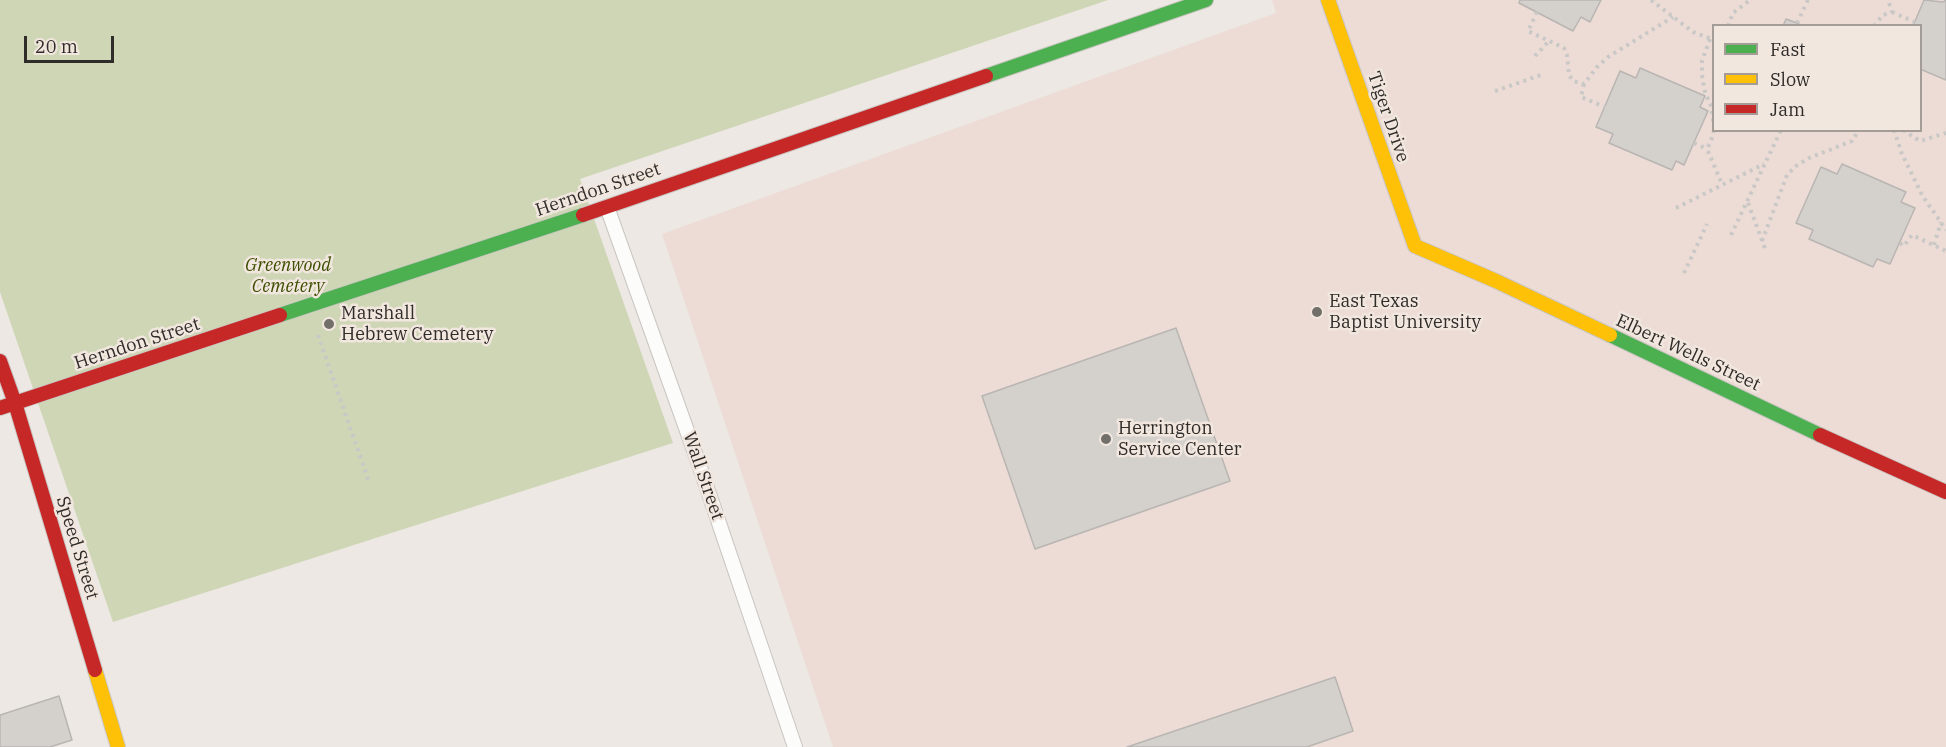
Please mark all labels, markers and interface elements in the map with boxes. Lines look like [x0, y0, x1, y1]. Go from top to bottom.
scale bar [27, 24, 117, 62]
legend [1712, 24, 1922, 132]
text: 20 m [35, 35, 78, 58]
text: Fast [1770, 38, 1805, 61]
text: Slow [1770, 68, 1810, 91]
street label: Tiger Drive [1362, 69, 1414, 165]
text: Jam [1770, 98, 1805, 121]
street label: Herndon Street [533, 159, 663, 221]
park label: Greenwood Cemetery [245, 255, 331, 298]
place label: East Texas Baptist University [1329, 291, 1481, 334]
place label: Marshall Hebrew Cemetery [341, 303, 493, 346]
marker: East Texas Baptist University [1310, 305, 1324, 319]
street label: Elbert Wells Street [1612, 310, 1764, 396]
street label: Herndon Street [72, 314, 202, 374]
marker: Marshall Hebrew Cemetery [322, 317, 336, 331]
place label: Herrington Service Center [1118, 418, 1242, 460]
street label: Wall Street [678, 429, 728, 523]
marker: Herrington Service Center [1099, 432, 1113, 446]
street label: Speed Street [51, 494, 103, 602]

